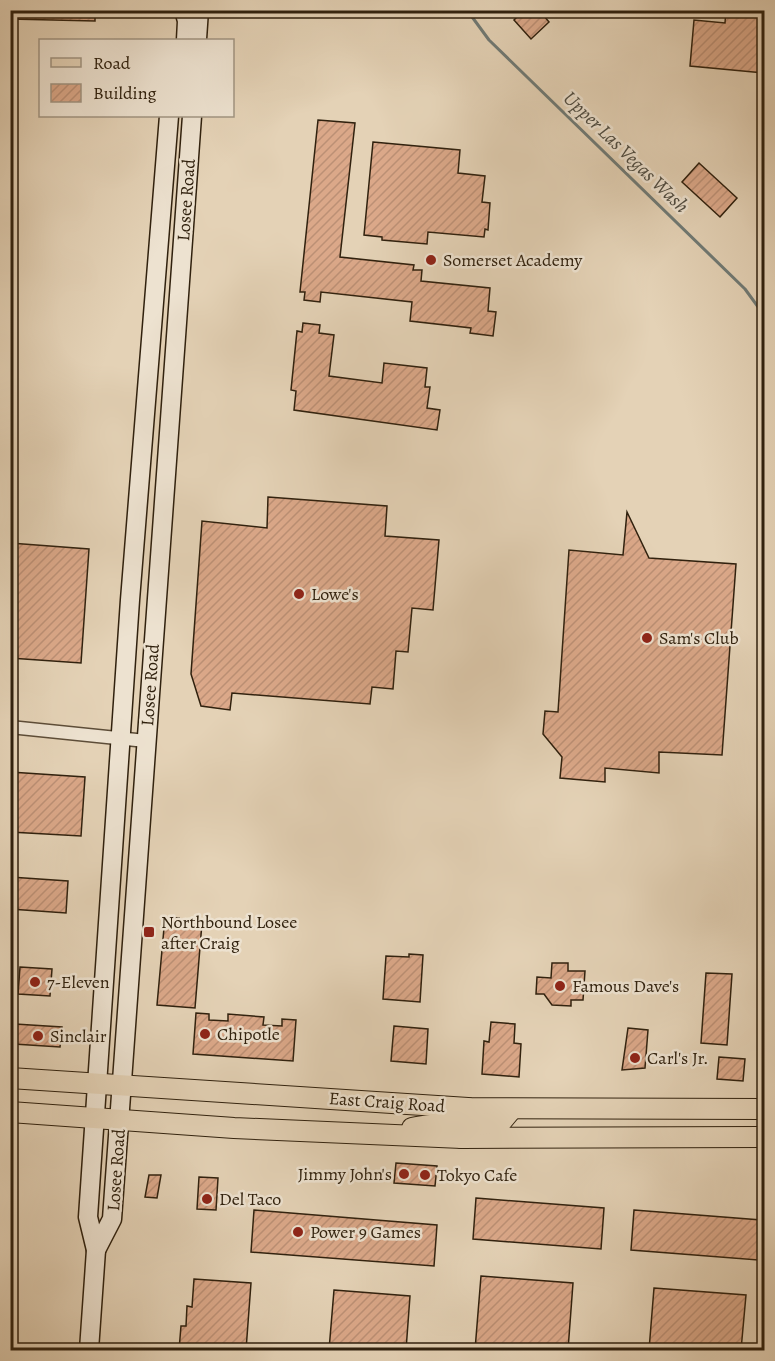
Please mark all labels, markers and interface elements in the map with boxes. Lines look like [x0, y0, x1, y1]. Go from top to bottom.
legend [39, 39, 234, 117]
text: Road [93, 51, 131, 75]
text: Building [93, 81, 157, 105]
water label: Upper Las Vegas Wash [557, 85, 695, 219]
street label: Losee Road [171, 158, 201, 242]
place label: Somerset Academy [443, 248, 583, 272]
marker: Somerset Academy [424, 253, 438, 267]
place label: Lowe's [311, 582, 359, 606]
marker: Lowe's [292, 587, 306, 601]
place label: Sam's Club [659, 626, 739, 650]
marker: Sam's Club [640, 631, 654, 645]
street label: Losee Road [135, 643, 165, 727]
place label: Northbound Losee after Craig [161, 910, 297, 955]
marker: Northbound Losee after Craig [142, 925, 156, 939]
place label: 7-Eleven [47, 970, 110, 994]
place label: Famous Dave's [572, 974, 679, 998]
marker: 7-Eleven [28, 975, 42, 989]
marker: Famous Dave's [553, 979, 567, 993]
place label: Chipotle [217, 1022, 280, 1046]
place label: Sinclair [50, 1024, 107, 1048]
marker: Chipotle [198, 1027, 212, 1041]
marker: Sinclair [31, 1029, 45, 1043]
place label: Carl's Jr. [647, 1046, 708, 1070]
marker: Carl's Jr. [628, 1051, 642, 1065]
street label: East Craig Road [328, 1086, 446, 1118]
street label: Losee Road [101, 1128, 131, 1212]
place label: Jimmy John's [298, 1162, 392, 1186]
place label: Tokyo Cafe [437, 1163, 517, 1187]
marker: Jimmy John's [397, 1167, 411, 1181]
marker: Tokyo Cafe [418, 1168, 432, 1182]
place label: Del Taco [219, 1187, 281, 1211]
marker: Del Taco [200, 1192, 214, 1206]
place label: Power 9 Games [310, 1220, 421, 1244]
marker: Power 9 Games [291, 1225, 305, 1239]

